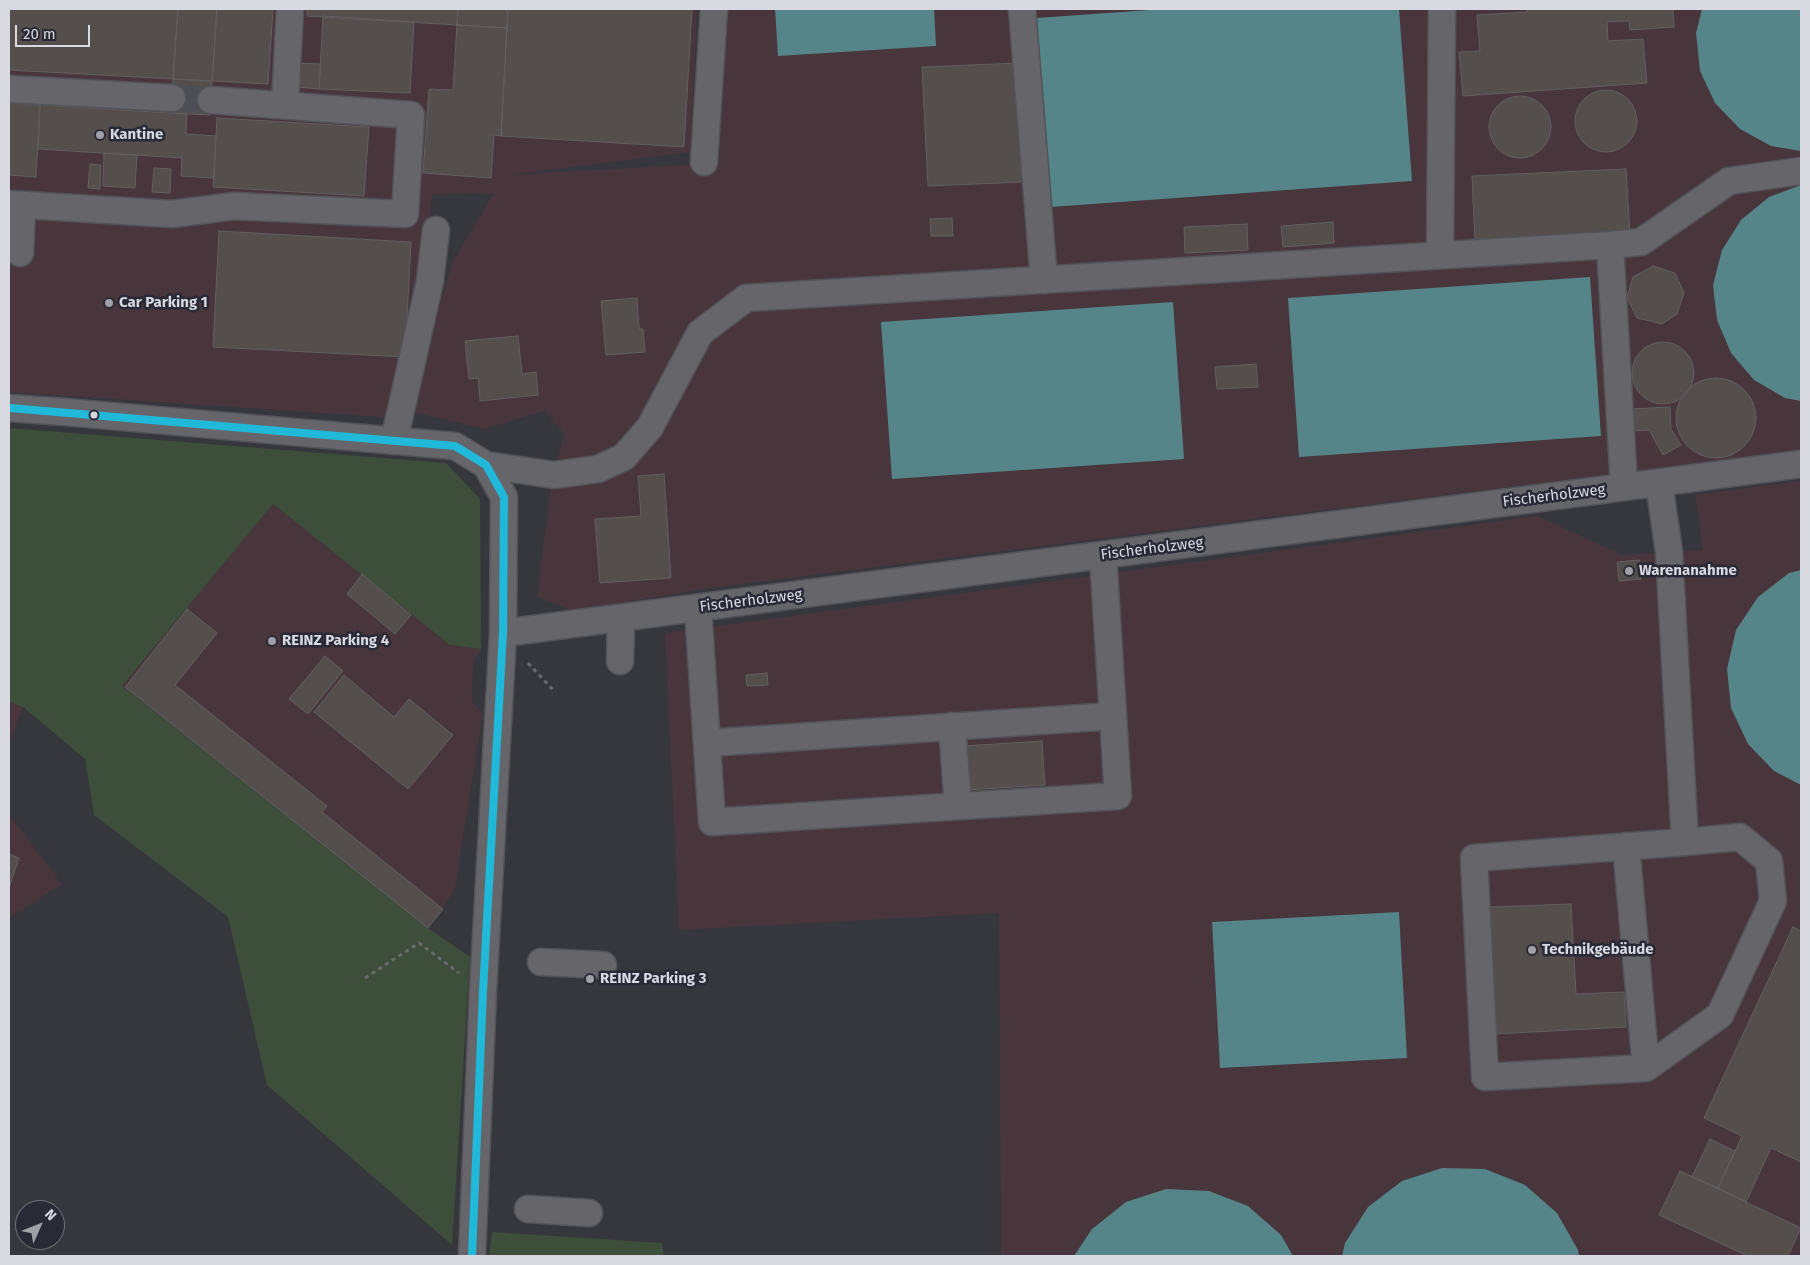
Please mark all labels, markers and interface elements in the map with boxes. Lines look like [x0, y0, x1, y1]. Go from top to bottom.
scale bar [18, 15, 92, 47]
text: 20 m [23, 25, 56, 43]
place label: Kantine [110, 126, 163, 144]
marker: Kantine [94, 129, 106, 141]
place label: Car Parking 1 [119, 294, 208, 312]
marker: Car Parking 1 [103, 297, 115, 309]
unlabelled marker [89, 410, 99, 420]
street label: Fischerholzweg [1502, 481, 1606, 511]
street label: Fischerholzweg [1100, 534, 1204, 564]
place label: Warenanahme [1639, 562, 1737, 580]
marker: Warenanahme [1623, 565, 1635, 577]
street label: Fischerholzweg [699, 586, 803, 616]
place label: REINZ Parking 4 [282, 632, 389, 650]
marker: REINZ Parking 4 [266, 635, 278, 647]
place label: Technikgebäude [1542, 941, 1654, 959]
marker: Technikgebäude [1526, 944, 1538, 956]
place label: REINZ Parking 3 [600, 970, 706, 988]
marker: REINZ Parking 3 [584, 973, 596, 985]
north arrow [15, 1200, 65, 1250]
text: N [41, 1206, 60, 1224]

